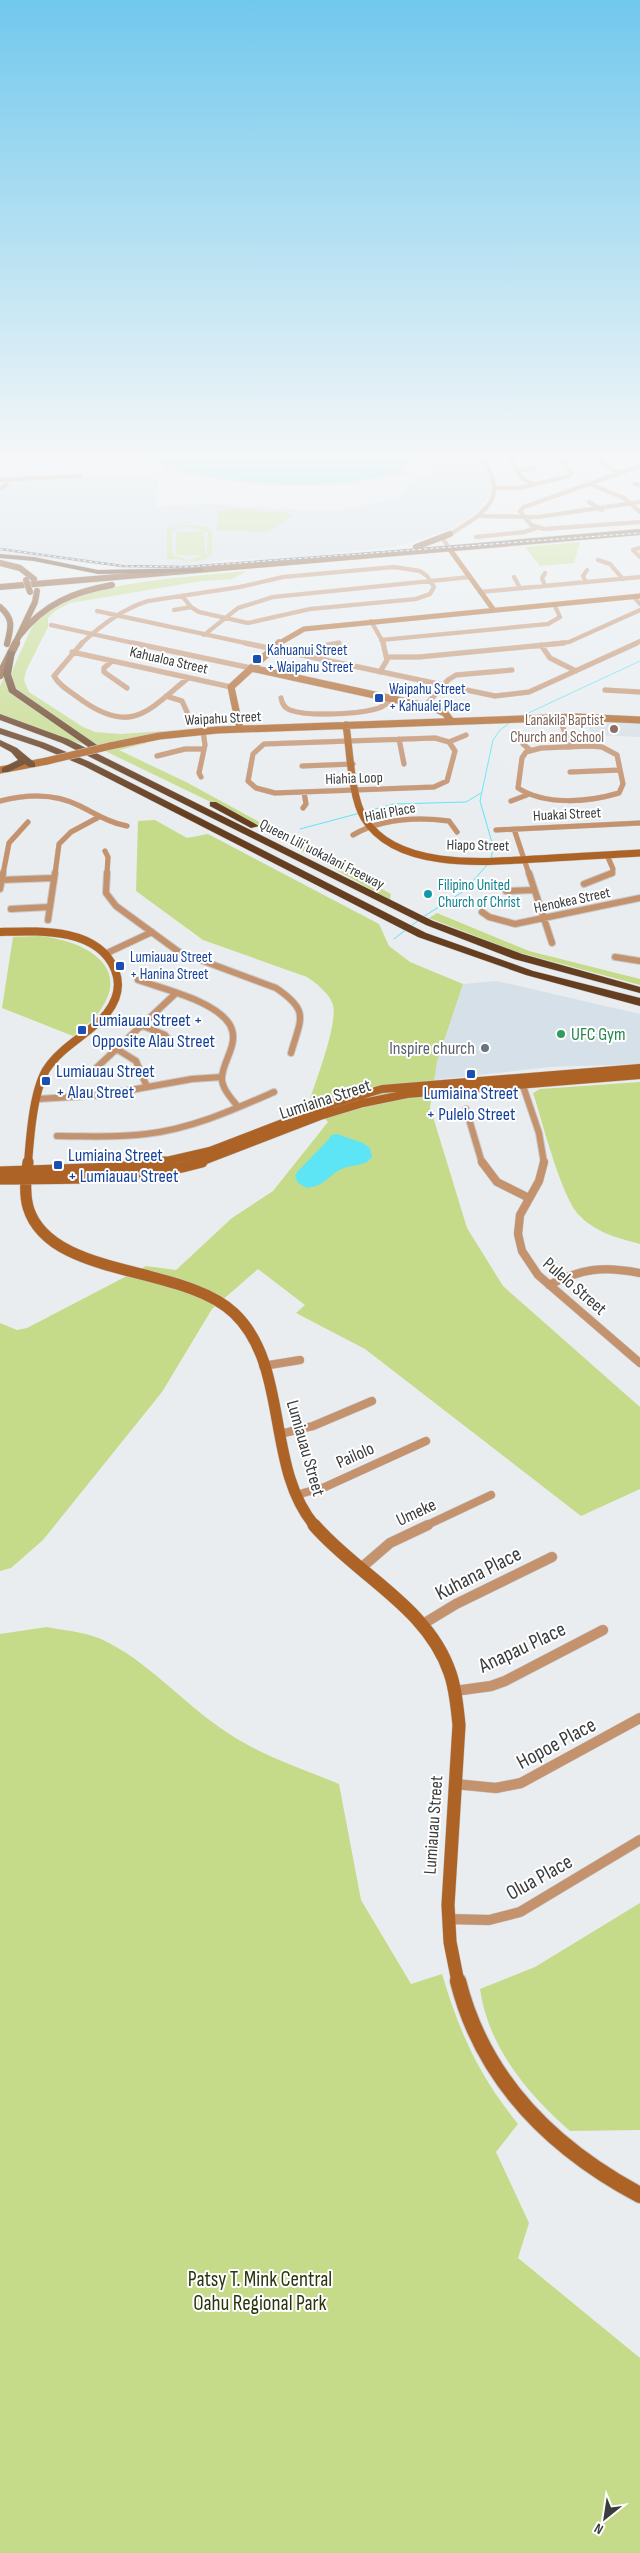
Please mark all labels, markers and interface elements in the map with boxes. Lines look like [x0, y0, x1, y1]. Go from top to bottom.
place label: Kahuanui Street + Waipahu Street [267, 641, 354, 677]
street label: Kahualoa Street [128, 642, 210, 679]
marker: Kahuanui Street + Waipahu Street [251, 653, 263, 665]
place label: Waipahu Street + Kahualei Place [389, 680, 471, 716]
marker: Waipahu Street + Kahualei Place [373, 692, 385, 704]
street label: Waipahu Street [184, 707, 262, 730]
place label: Lanakila Baptist Church and School [510, 711, 604, 747]
marker: Lanakila Baptist Church and School [608, 723, 620, 735]
street label: Hiahia Loop [325, 768, 383, 789]
street label: Hiali Place [363, 798, 417, 827]
street label: Huakai Street [533, 803, 602, 826]
street label: Queen Liliʻuokalani Freeway [256, 815, 388, 894]
street label: Hiapo Street [447, 835, 510, 856]
place label: Filipino United Church of Christ [438, 876, 521, 912]
street label: Henokea Street [532, 883, 612, 918]
marker: Filipino United Church of Christ [422, 888, 434, 900]
place label: Lumiauau Street + Hanina Street [130, 948, 213, 984]
marker: Lumiauau Street + Hanina Street [114, 960, 126, 972]
place label: Lumiauau Street + Opposite Alau Street [92, 1010, 216, 1052]
marker: Lumiauau Street + Opposite Alau Street [76, 1024, 88, 1036]
place label: UFC Gym [571, 1024, 626, 1045]
marker: UFC Gym [555, 1028, 567, 1040]
place label: Inspire church [389, 1038, 475, 1059]
marker: Inspire church [479, 1042, 491, 1054]
place label: Lumiauau Street + Alau Street [56, 1061, 155, 1103]
marker: Lumiaina Street + Pulelo Street [465, 1068, 477, 1080]
marker: Lumiauau Street + Alau Street [40, 1075, 52, 1087]
street label: Lumiaina Street [277, 1075, 374, 1124]
place label: Lumiaina Street + Pulelo Street [424, 1083, 519, 1125]
place label: Lumiaina Street + Lumiauau Street [68, 1145, 179, 1187]
marker: Lumiaina Street + Lumiauau Street [52, 1159, 64, 1171]
street label: Pulelo Street [539, 1253, 611, 1320]
street label: Lumiauau Street [282, 1398, 329, 1499]
street label: Pailolo [333, 1438, 377, 1473]
street label: Umeke [393, 1494, 439, 1531]
street label: Kuhana Place [431, 1541, 525, 1606]
street label: Anapau Place [474, 1616, 570, 1679]
street label: Hopoe Place [512, 1712, 600, 1775]
street label: Lumiauau Street [420, 1774, 447, 1875]
street label: Olua Place [502, 1849, 577, 1906]
park label: Patsy T. Mink Central Oahu Regional Park [188, 2267, 332, 2316]
north arrow [580, 2493, 630, 2543]
text: N [591, 2520, 606, 2538]

